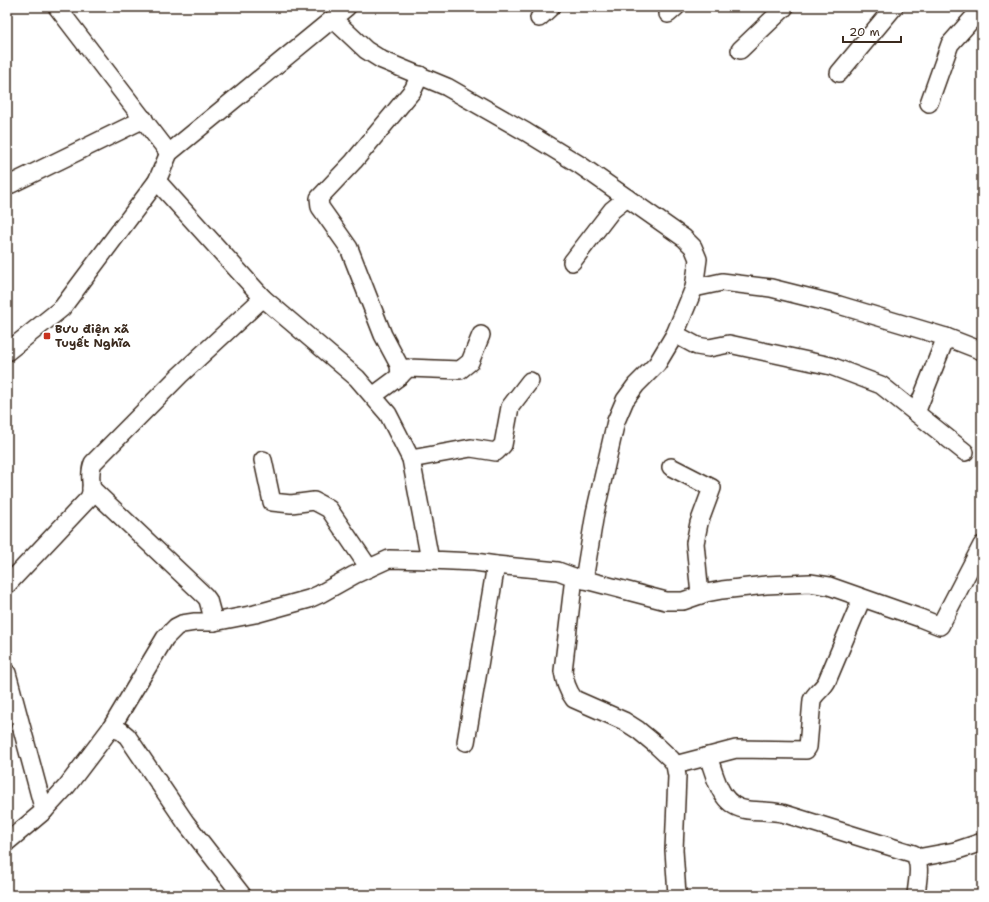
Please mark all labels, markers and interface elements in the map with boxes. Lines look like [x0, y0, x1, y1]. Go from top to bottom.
scale bar [843, 18, 901, 44]
text: 20 m [849, 24, 880, 40]
place label: Bưu điện xã Tuyết Nghĩa [55, 321, 131, 351]
marker: Bưu điện xã Tuyết Nghĩa [42, 331, 52, 341]

